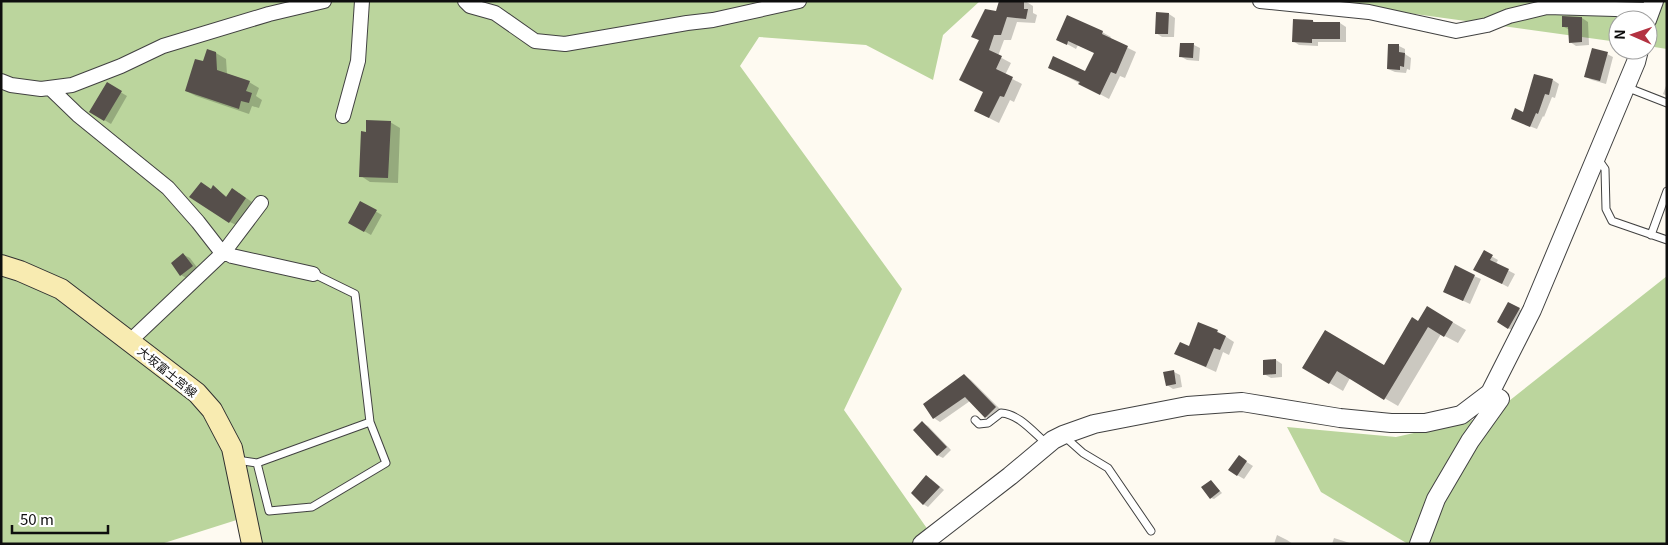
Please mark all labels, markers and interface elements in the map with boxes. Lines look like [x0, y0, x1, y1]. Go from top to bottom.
north arrow [1608, 10, 1658, 60]
text: N [1609, 29, 1629, 40]
street label: 大坂富士宮線 [135, 342, 201, 400]
scale bar [12, 502, 109, 534]
text: 50 m [20, 508, 54, 529]

